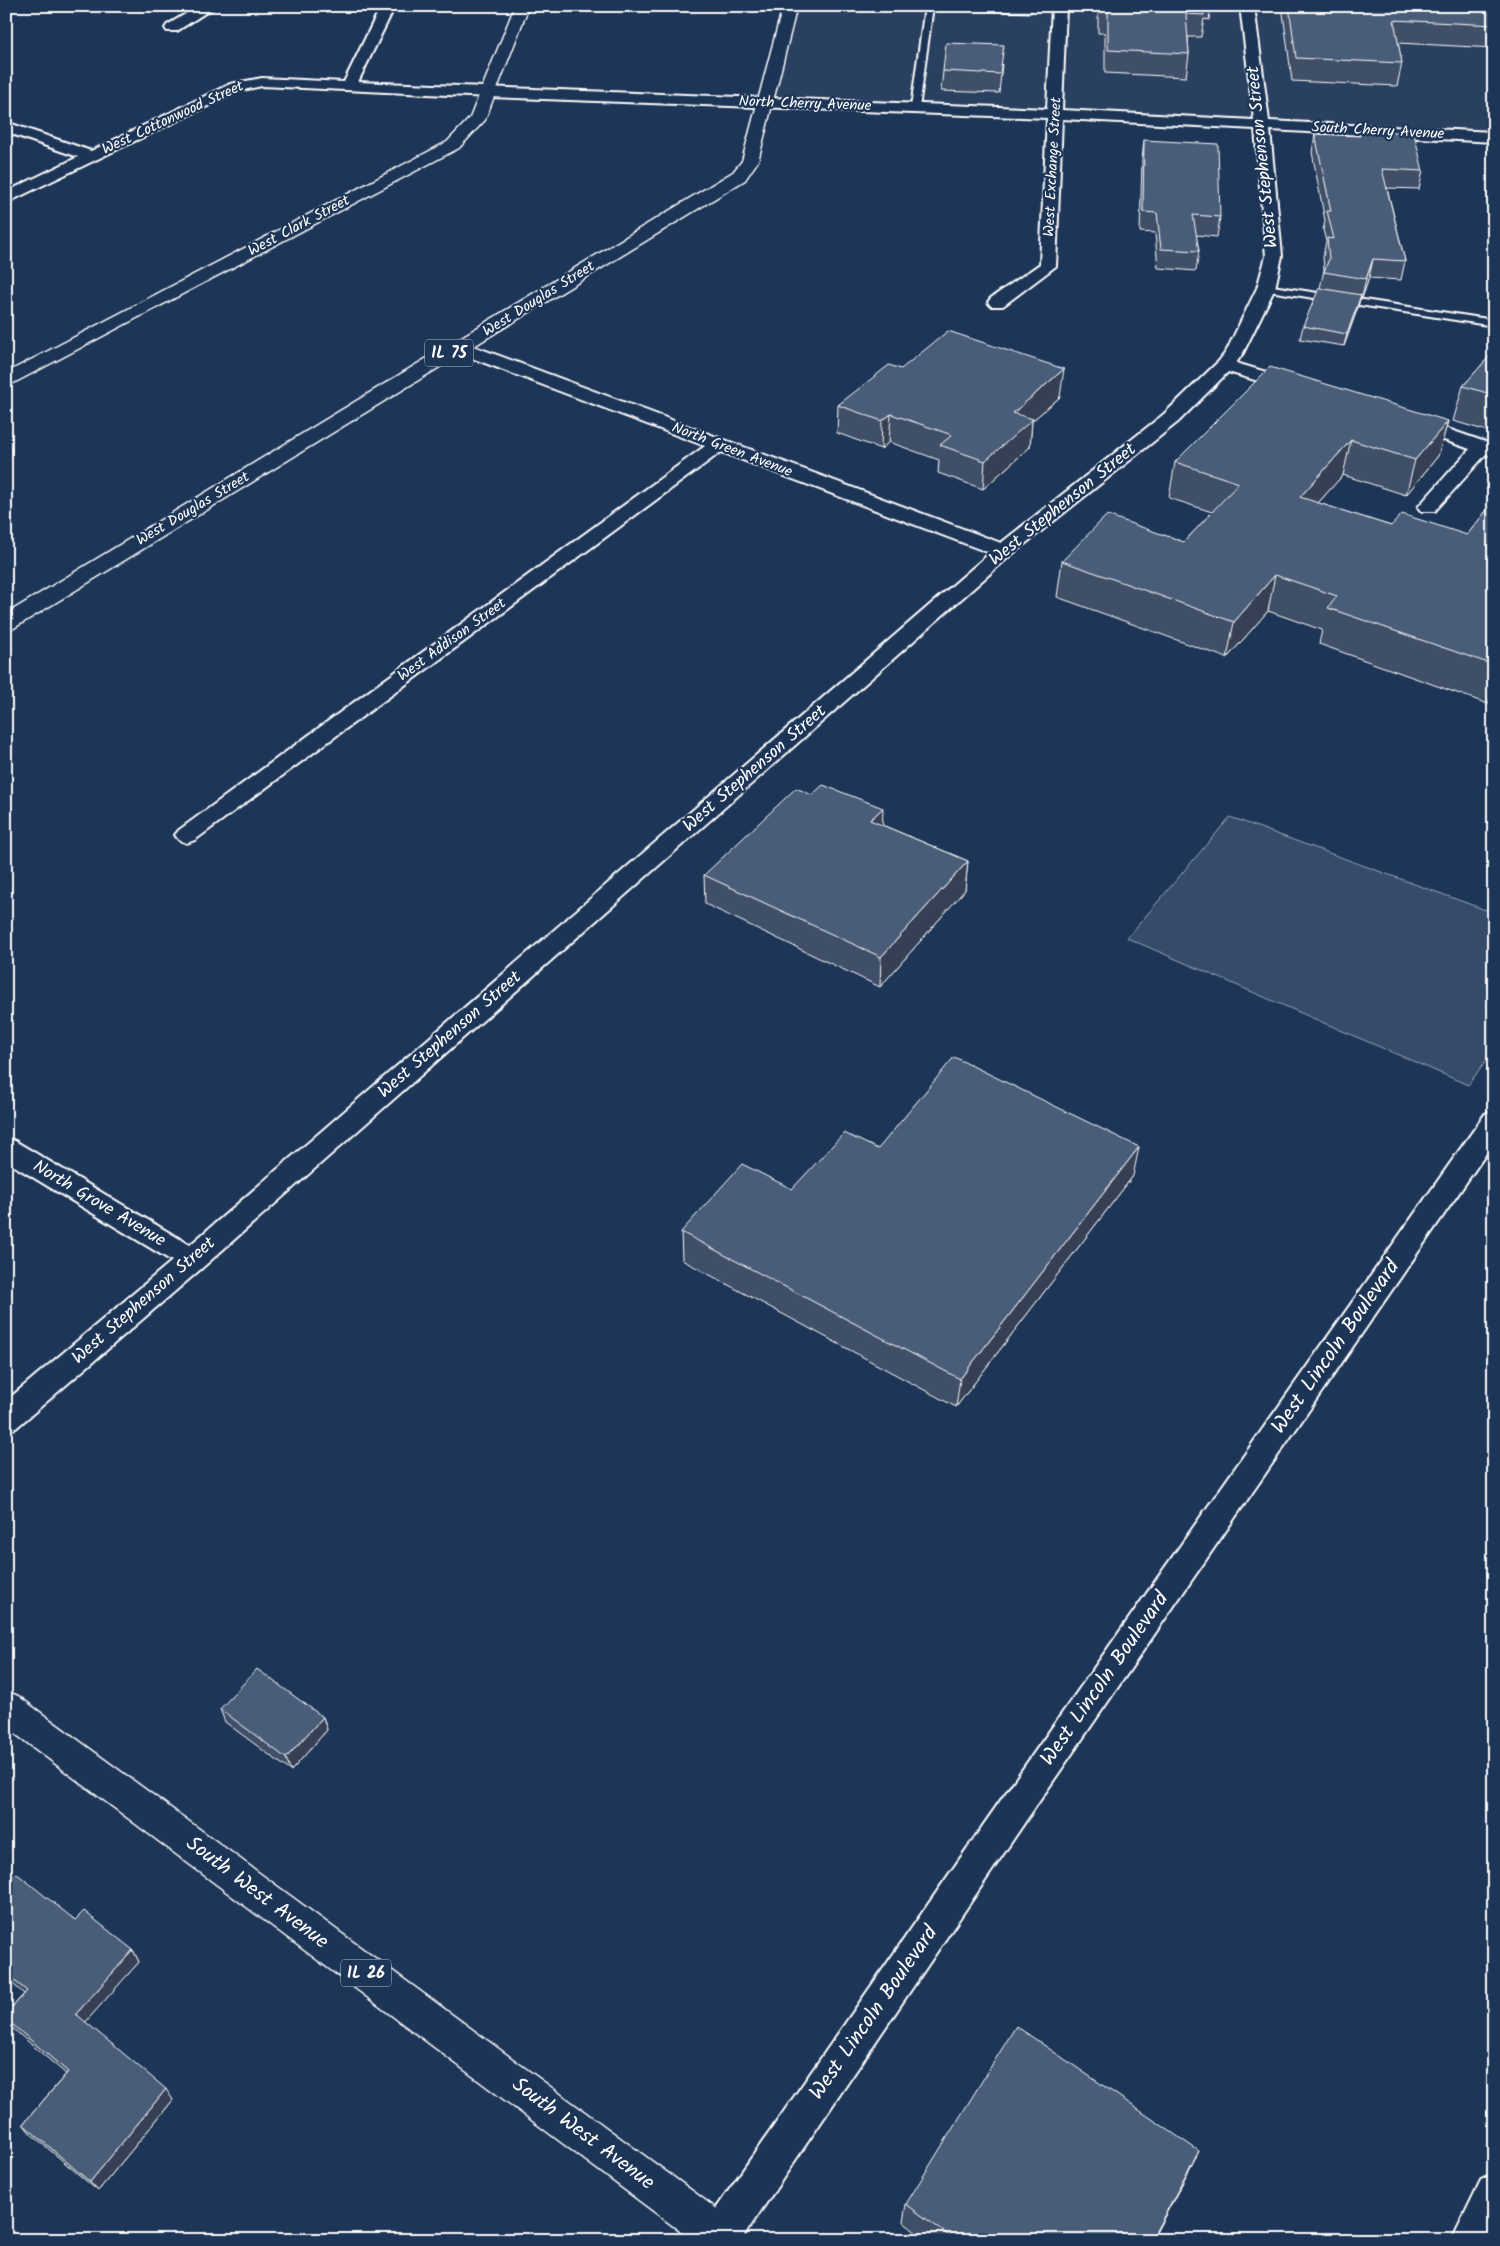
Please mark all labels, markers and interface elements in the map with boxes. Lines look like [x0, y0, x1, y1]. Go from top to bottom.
street label: West Stephenson Street [1239, 64, 1287, 249]
street label: West Cottonwood Street [98, 74, 248, 161]
street label: North Cherry Avenue [738, 90, 872, 118]
street label: West Exchange Street [1037, 97, 1069, 237]
street label: South Cherry Avenue [1311, 116, 1445, 146]
street label: West Clark Street [244, 189, 354, 263]
street label: West Douglas Street [478, 255, 600, 343]
road number: IL 75 [425, 339, 473, 366]
street label: North Green Avenue [668, 416, 796, 484]
street label: West Stephenson Street [983, 436, 1144, 574]
street label: West Douglas Street [132, 465, 254, 552]
street label: West Addison Street [393, 592, 512, 688]
street label: West Stephenson Street [676, 697, 834, 840]
street label: West Stephenson Street [371, 963, 529, 1106]
street label: North Grove Avenue [27, 1153, 171, 1255]
street label: West Stephenson Street [65, 1229, 223, 1372]
street label: West Lincoln Boulevard [1263, 1253, 1409, 1441]
street label: West Lincoln Boulevard [1032, 1585, 1178, 1773]
street label: South West Avenue [178, 1828, 336, 1958]
street label: West Lincoln Boulevard [801, 1919, 947, 2107]
road number: IL 26 [341, 1960, 391, 1986]
street label: South West Avenue [504, 2069, 662, 2199]

